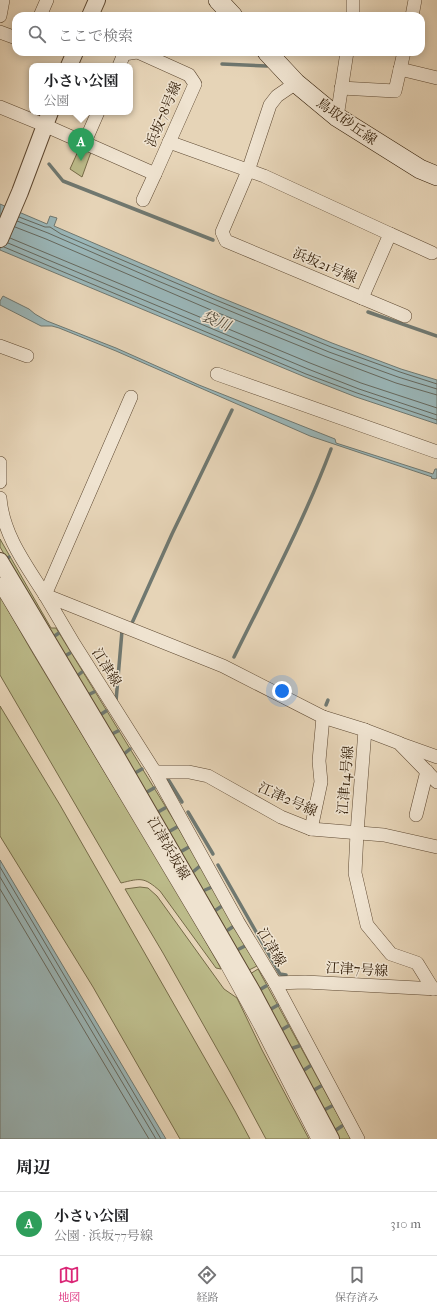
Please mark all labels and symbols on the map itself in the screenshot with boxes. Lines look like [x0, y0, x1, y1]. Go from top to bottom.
street label: 浜坂78号線 [142, 79, 185, 150]
street label: 鳥取砂丘線 [313, 94, 380, 148]
pin: A [68, 128, 94, 161]
street label: 浜坂21号線 [290, 244, 360, 287]
water label: 袋川 [199, 307, 235, 336]
street label: 江津線 [88, 645, 125, 690]
your location [272, 681, 292, 701]
street label: 江津14号線 [334, 745, 357, 815]
street label: 江津2号線 [255, 779, 320, 820]
street label: 江津浜坂線 [144, 814, 193, 883]
street label: 江津線 [253, 925, 290, 970]
street label: 江津7号線 [325, 959, 389, 980]

